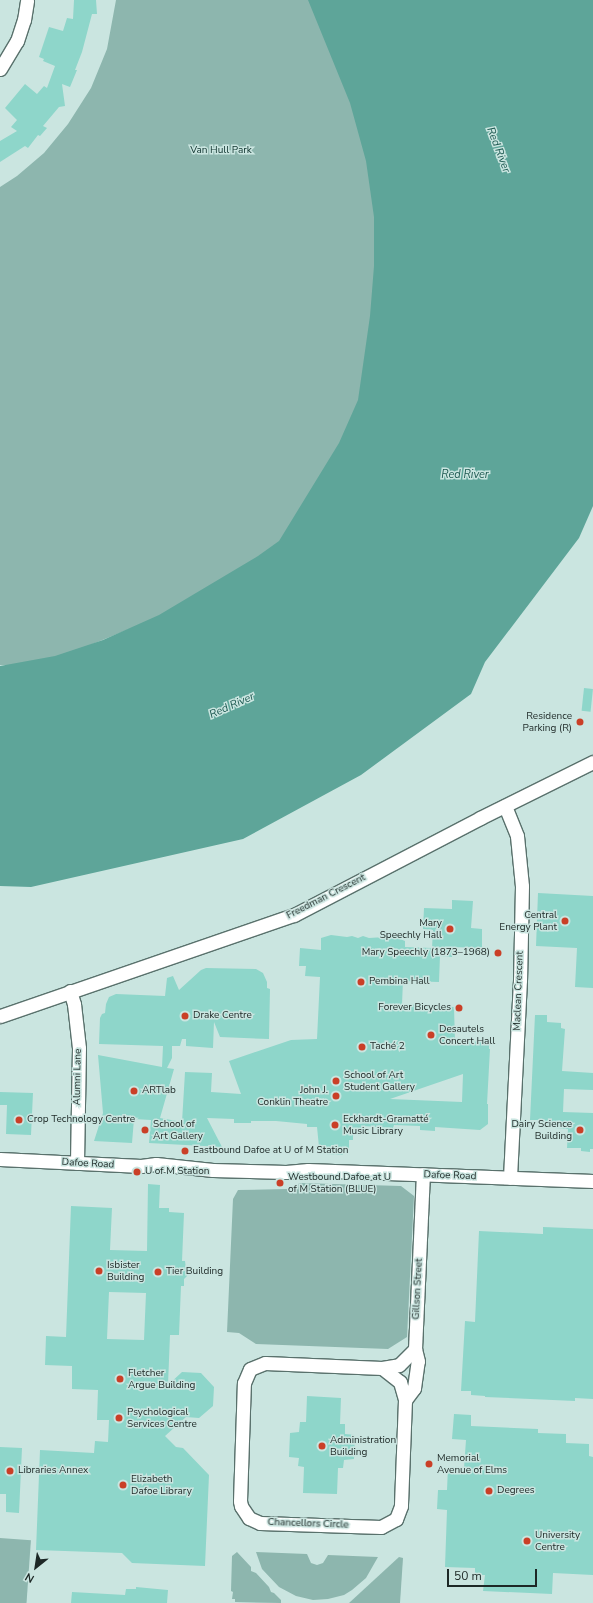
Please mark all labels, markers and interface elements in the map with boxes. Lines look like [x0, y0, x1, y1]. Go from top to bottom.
water label: Red River [483, 125, 513, 175]
park label: Van Hull Park [190, 145, 252, 157]
water label: Red River [441, 468, 489, 482]
water label: Red River [208, 690, 256, 722]
place label: Residence Parking (R) [523, 710, 572, 734]
marker: Residence Parking (R) [575, 717, 585, 727]
street label: Freedman Crescent [285, 872, 367, 922]
place label: Central Energy Plant [499, 909, 557, 932]
marker: Central Energy Plant [560, 916, 570, 926]
place label: Mary Speechly Hall [380, 917, 442, 940]
marker: Mary Speechly Hall [445, 924, 455, 934]
place label: Mary Speechly (1873–1968) [362, 947, 490, 959]
marker: Mary Speechly (1873–1968) [493, 948, 503, 958]
street label: Maclean Crescent [512, 951, 526, 1031]
place label: Pembina Hall [369, 976, 430, 988]
marker: Pembina Hall [356, 977, 366, 987]
place label: Forever Bicycles [378, 1002, 451, 1014]
marker: Forever Bicycles [454, 1003, 464, 1013]
place label: Drake Centre [193, 1010, 252, 1022]
marker: Drake Centre [180, 1011, 190, 1021]
place label: Desautels Concert Hall [439, 1023, 495, 1046]
marker: Desautels Concert Hall [426, 1030, 436, 1040]
place label: Taché 2 [370, 1041, 405, 1053]
marker: Taché 2 [357, 1042, 367, 1052]
street label: Alumni Lane [72, 1049, 84, 1105]
place label: School of Art Student Gallery [344, 1069, 415, 1092]
marker: School of Art Student Gallery [331, 1076, 341, 1086]
place label: John J. Conklin Theatre [257, 1084, 328, 1108]
place label: ARTlab [142, 1085, 176, 1097]
marker: ARTlab [129, 1086, 139, 1096]
marker: John J. Conklin Theatre [331, 1091, 341, 1101]
place label: Eckhardt-Gramatté Music Library [343, 1113, 428, 1136]
place label: Crop Technology Centre [27, 1114, 135, 1126]
marker: Crop Technology Centre [14, 1115, 24, 1125]
place label: School of Art Gallery [153, 1118, 203, 1142]
place label: Dairy Science Building [511, 1118, 572, 1142]
marker: Eckhardt-Gramatté Music Library [330, 1120, 340, 1130]
marker: School of Art Gallery [140, 1125, 150, 1135]
marker: Dairy Science Building [575, 1125, 585, 1135]
place label: Eastbound Dafoe at U of M Station [193, 1145, 348, 1157]
marker: Eastbound Dafoe at U of M Station [180, 1146, 190, 1156]
street label: Dafoe Road [61, 1157, 115, 1171]
place label: U of M Station [145, 1166, 209, 1178]
marker: U of M Station [132, 1167, 142, 1177]
street label: Dafoe Road [423, 1169, 477, 1183]
place label: Westbound Dafoe at U of M Station (BLUE) [288, 1171, 391, 1194]
marker: Westbound Dafoe at U of M Station (BLUE) [275, 1178, 285, 1188]
street label: Gillson Street [410, 1258, 426, 1320]
place label: Isbister Building [107, 1259, 144, 1282]
marker: Isbister Building [94, 1266, 104, 1276]
place label: Tier Building [166, 1266, 223, 1278]
marker: Tier Building [153, 1267, 163, 1277]
place label: Fletcher Argue Building [128, 1367, 195, 1390]
marker: Fletcher Argue Building [115, 1374, 125, 1384]
place label: Psychological Services Centre [127, 1406, 197, 1430]
marker: Psychological Services Centre [114, 1413, 124, 1423]
place label: Administration Building [330, 1434, 396, 1458]
marker: Administration Building [317, 1441, 327, 1451]
place label: Memorial Avenue of Elms [437, 1452, 507, 1476]
marker: Memorial Avenue of Elms [424, 1459, 434, 1469]
place label: Libraries Annex [18, 1465, 88, 1477]
marker: Libraries Annex [5, 1466, 15, 1476]
place label: Elizabeth Dafoe Library [131, 1473, 192, 1496]
marker: Elizabeth Dafoe Library [118, 1480, 128, 1490]
place label: Degrees [497, 1485, 535, 1497]
marker: Degrees [484, 1486, 494, 1496]
street label: Chancellors Circle [267, 1517, 349, 1531]
place label: University Centre [535, 1529, 580, 1552]
marker: University Centre [522, 1536, 532, 1546]
north arrow [16, 1547, 56, 1587]
scale bar [449, 1561, 539, 1587]
text: 50 m [454, 1568, 482, 1584]
text: N [22, 1569, 37, 1586]

